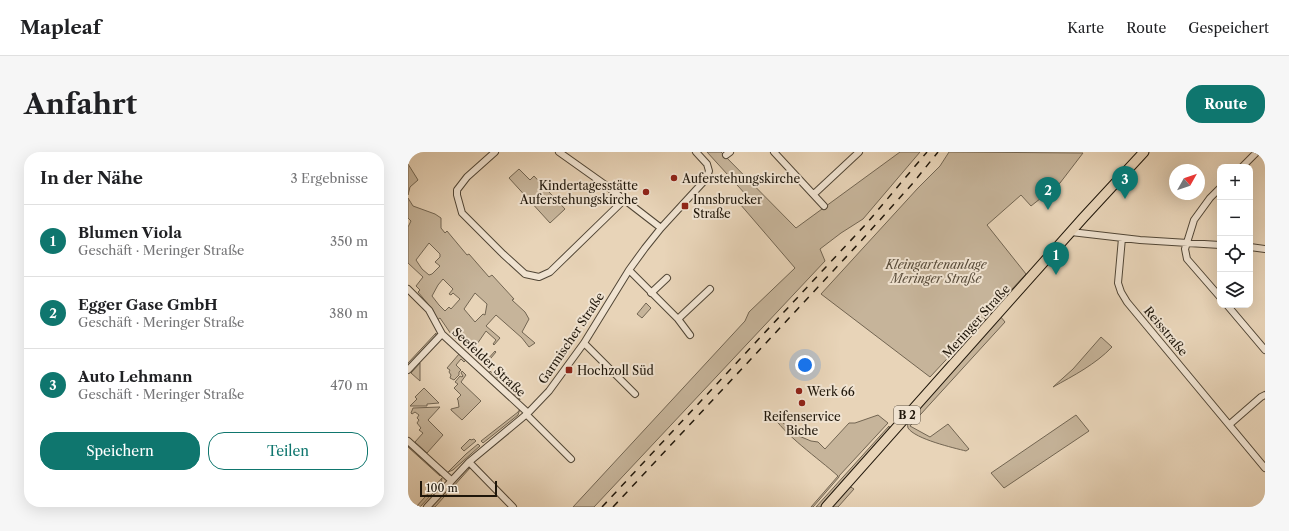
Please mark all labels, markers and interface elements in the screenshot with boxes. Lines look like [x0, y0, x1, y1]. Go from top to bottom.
text: Mapleaf [20, 16, 101, 39]
text: Karte [1067, 19, 1104, 37]
text: Route [1126, 19, 1166, 37]
text: Gespeichert [1188, 19, 1269, 37]
button: Route [1186, 85, 1265, 123]
text: Anfahrt [24, 87, 137, 121]
north arrow [1169, 164, 1205, 200]
map controls [1217, 164, 1253, 308]
button: + [1217, 164, 1253, 200]
pin: 3 [1112, 166, 1138, 199]
text: In der Nähe [40, 168, 143, 188]
text: 3 Ergebnisse [290, 170, 368, 186]
place label: Auferstehungskirche [681, 171, 800, 186]
marker: Auferstehungskirche [669, 173, 679, 183]
pin: 2 [1035, 177, 1061, 210]
place label: Kindertagesstätte Auferstehungskirche [519, 178, 638, 207]
marker: Kindertagesstätte Auferstehungskirche [641, 187, 651, 197]
place label: Innsbrucker Straße [693, 192, 762, 221]
button: − [1217, 200, 1253, 236]
marker: Innsbrucker Straße [680, 201, 690, 211]
text: Blumen Viola [78, 223, 182, 242]
text: 1 [50, 233, 56, 249]
text: 350 m [330, 233, 368, 249]
button: locate [1217, 236, 1253, 272]
text: Geschäft · Meringer Straße [78, 242, 244, 258]
pin: 1 [1043, 242, 1069, 275]
park label: Kleingartenanlage Meringer Straße [884, 257, 988, 286]
button: layers [1217, 272, 1253, 308]
street label: Meringer Straße [939, 281, 1013, 361]
street label: Garmischer Straße [535, 289, 607, 387]
text: Egger Gase GmbH [78, 295, 218, 314]
street label: Reisstraße [1141, 303, 1191, 359]
text: 2 [49, 305, 57, 321]
text: 380 m [329, 305, 368, 321]
text: Geschäft · Meringer Straße [78, 314, 244, 330]
street label: Seefelder Straße [449, 324, 529, 400]
your location [795, 355, 815, 375]
place label: Hochzoll Süd [577, 363, 654, 378]
marker: Hochzoll Süd [564, 365, 574, 375]
text: Auto Lehmann [78, 367, 192, 386]
text: 3 [49, 377, 57, 393]
text: 470 m [330, 377, 368, 393]
place label: Werk 66 [806, 384, 855, 399]
text: Geschäft · Meringer Straße [78, 386, 244, 402]
marker: Werk 66 [794, 386, 804, 396]
marker: Reifenservice Biche [797, 398, 807, 408]
road number: B 2 [894, 406, 920, 424]
place label: Reifenservice Biche [763, 409, 841, 438]
button: Speichern [40, 432, 200, 470]
button: Teilen [208, 432, 368, 470]
scale bar [420, 479, 497, 498]
text: 100 m [426, 481, 458, 495]

